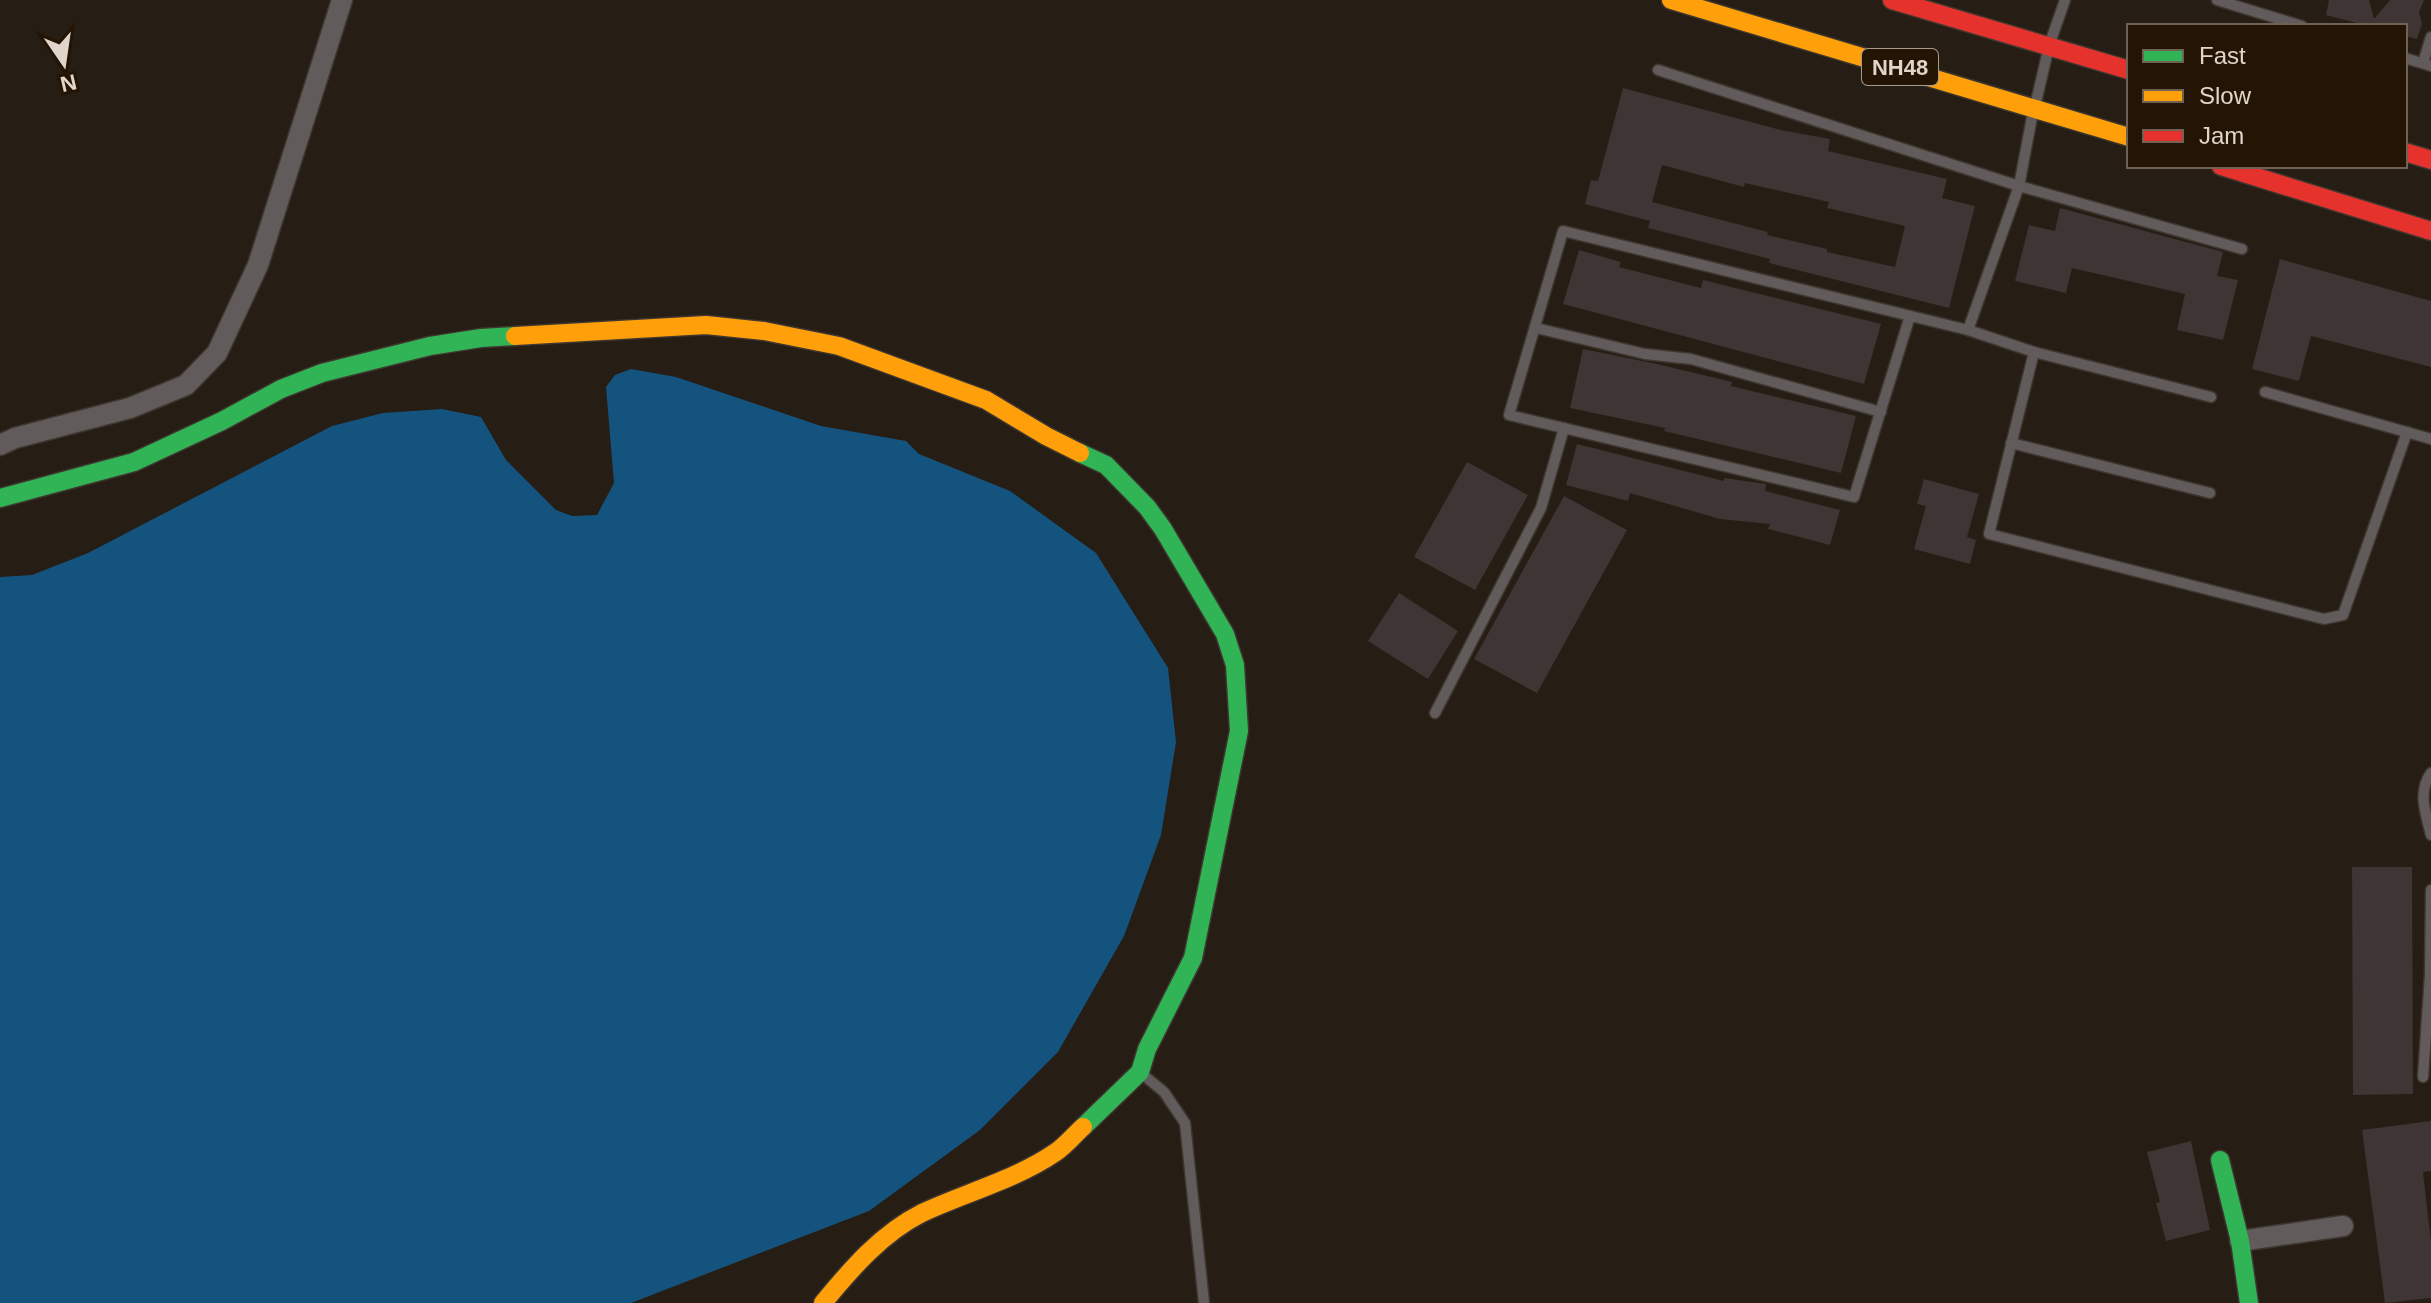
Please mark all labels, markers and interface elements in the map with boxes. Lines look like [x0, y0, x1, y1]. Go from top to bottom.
north arrow [24, 24, 104, 104]
legend [2127, 24, 2407, 168]
text: Fast [2199, 42, 2246, 69]
road number: NH48 [1862, 49, 1938, 85]
text: N [58, 69, 79, 97]
text: Slow [2199, 82, 2252, 109]
text: Jam [2199, 122, 2244, 149]

